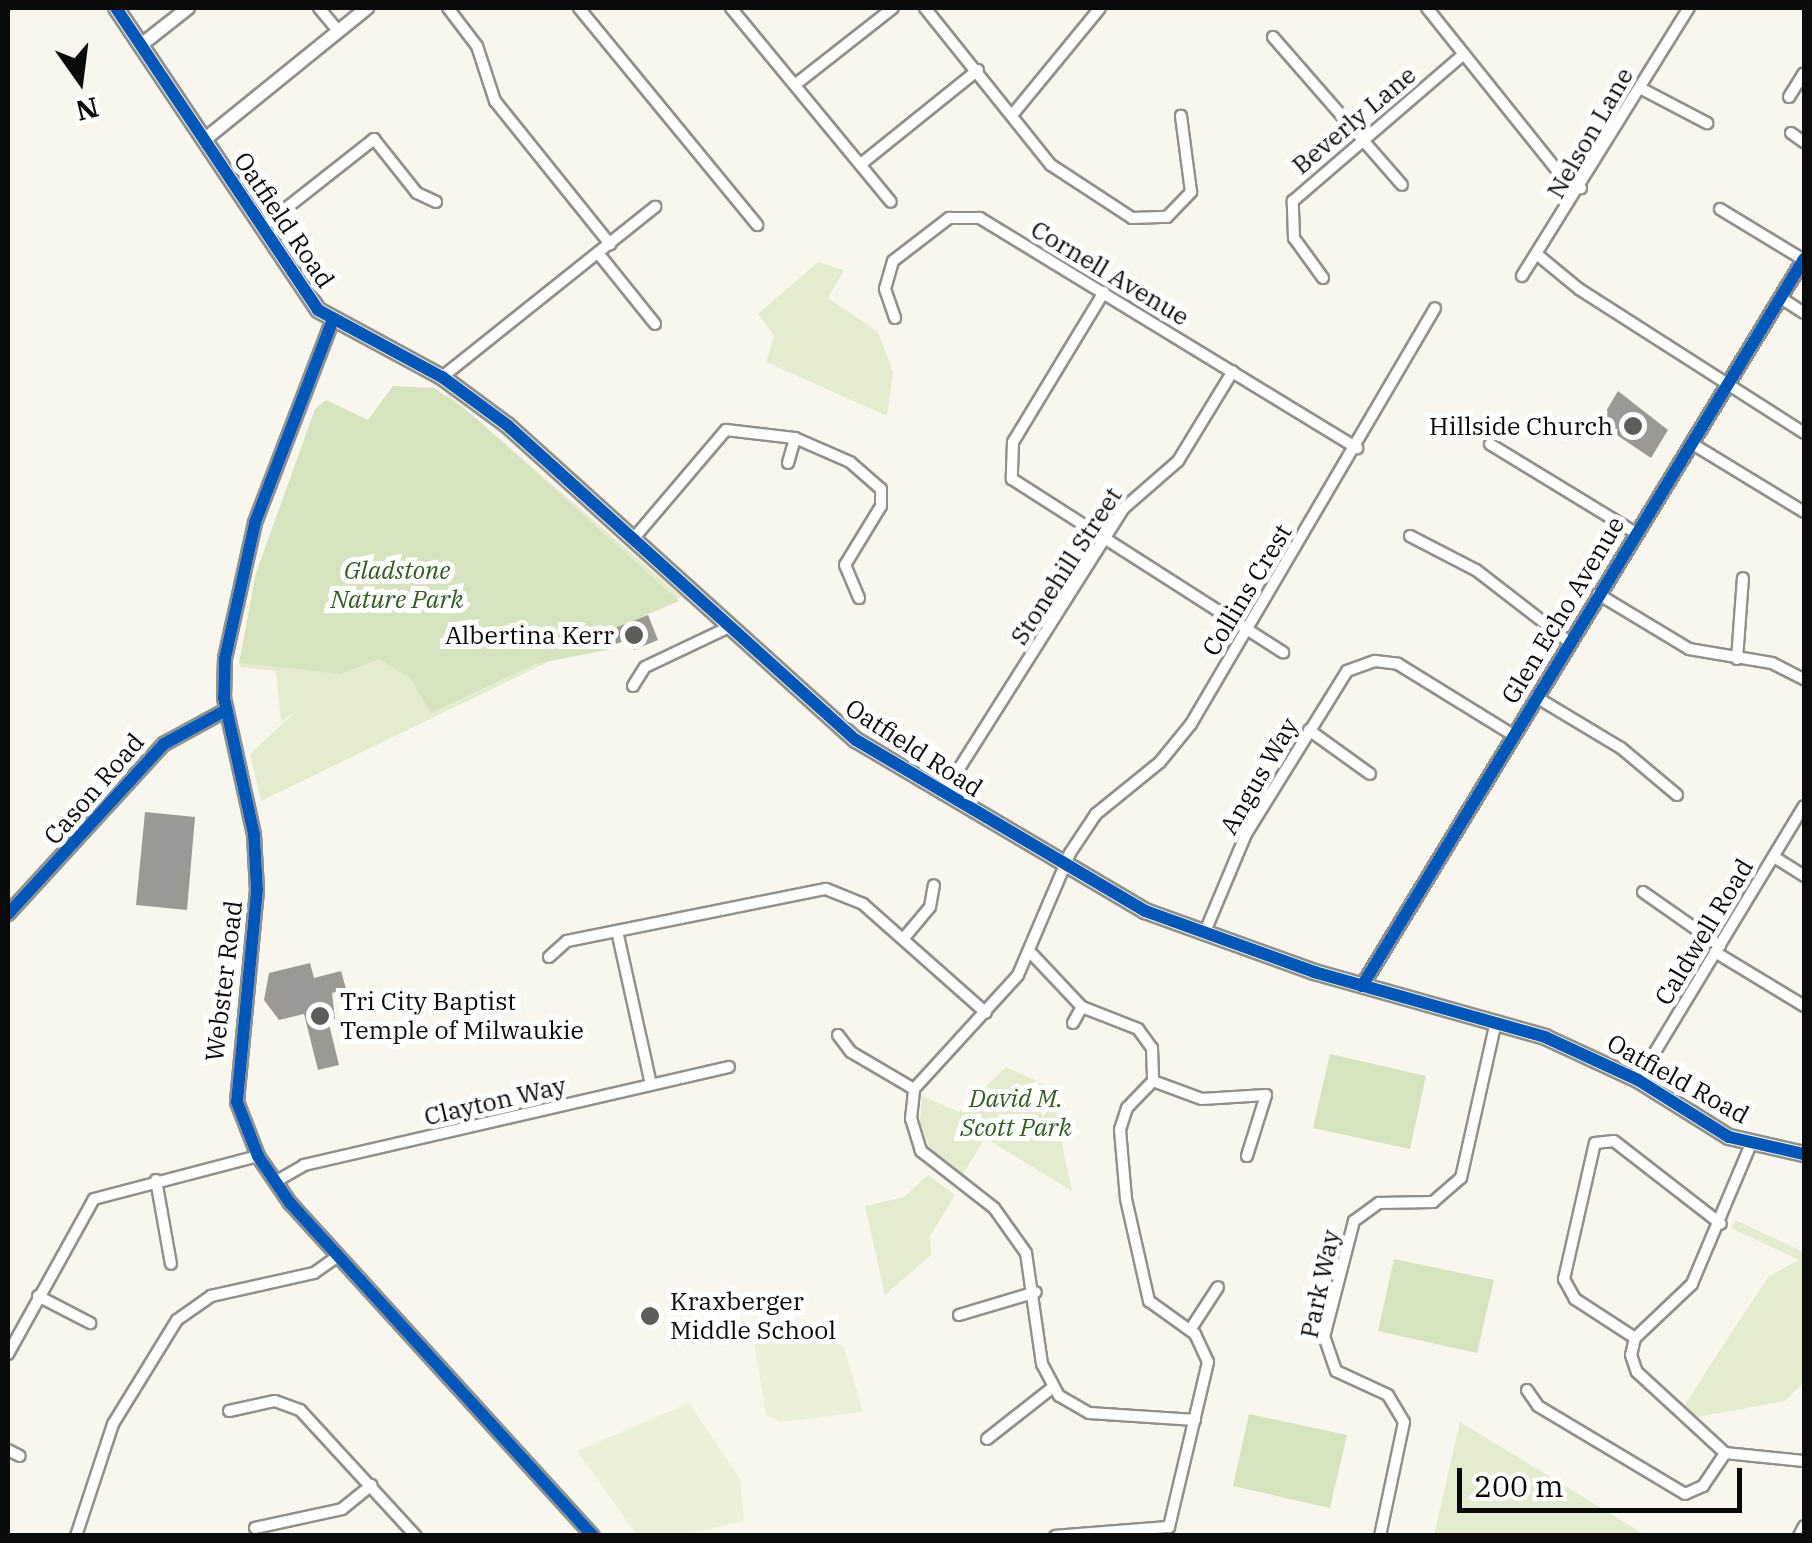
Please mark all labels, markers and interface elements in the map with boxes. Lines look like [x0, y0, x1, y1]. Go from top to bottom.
north arrow [30, 30, 130, 130]
street label: Beverly Lane [1286, 60, 1422, 180]
street label: Nelson Lane [1540, 62, 1640, 204]
text: N [72, 89, 103, 130]
street label: Oatfield Road [228, 146, 340, 294]
street label: Cornell Avenue [1025, 214, 1195, 332]
place label: Hillside Church [1429, 411, 1613, 441]
marker: Hillside Church [1622, 415, 1644, 437]
street label: Stonehill Street [1004, 482, 1128, 650]
street label: Glen Echo Avenue [1495, 511, 1631, 709]
street label: Collins Crest [1196, 519, 1298, 661]
park label: Gladstone Nature Park [330, 556, 464, 615]
place label: Albertina Kerr [445, 620, 614, 650]
marker: Albertina Kerr [623, 624, 645, 646]
street label: Oatfield Road [840, 693, 988, 803]
street label: Angus Way [1214, 712, 1304, 840]
street label: Cason Road [38, 727, 150, 851]
street label: Caldwell Road [1649, 853, 1759, 1011]
street label: Webster Road [199, 899, 249, 1063]
place label: Tri City Baptist Temple of Milwaukie [340, 987, 584, 1046]
marker: Tri City Baptist Temple of Milwaukie [309, 1005, 331, 1027]
street label: Oatfield Road [1602, 1028, 1754, 1130]
street label: Clayton Way [421, 1070, 569, 1132]
park label: David M. Scott Park [960, 1084, 1072, 1143]
street label: Park Way [1294, 1227, 1346, 1341]
place label: Kraxberger Middle School [670, 1287, 836, 1346]
marker: Kraxberger Middle School [639, 1305, 661, 1327]
scale bar [1462, 1448, 1747, 1510]
text: 200 m [1474, 1466, 1564, 1505]

